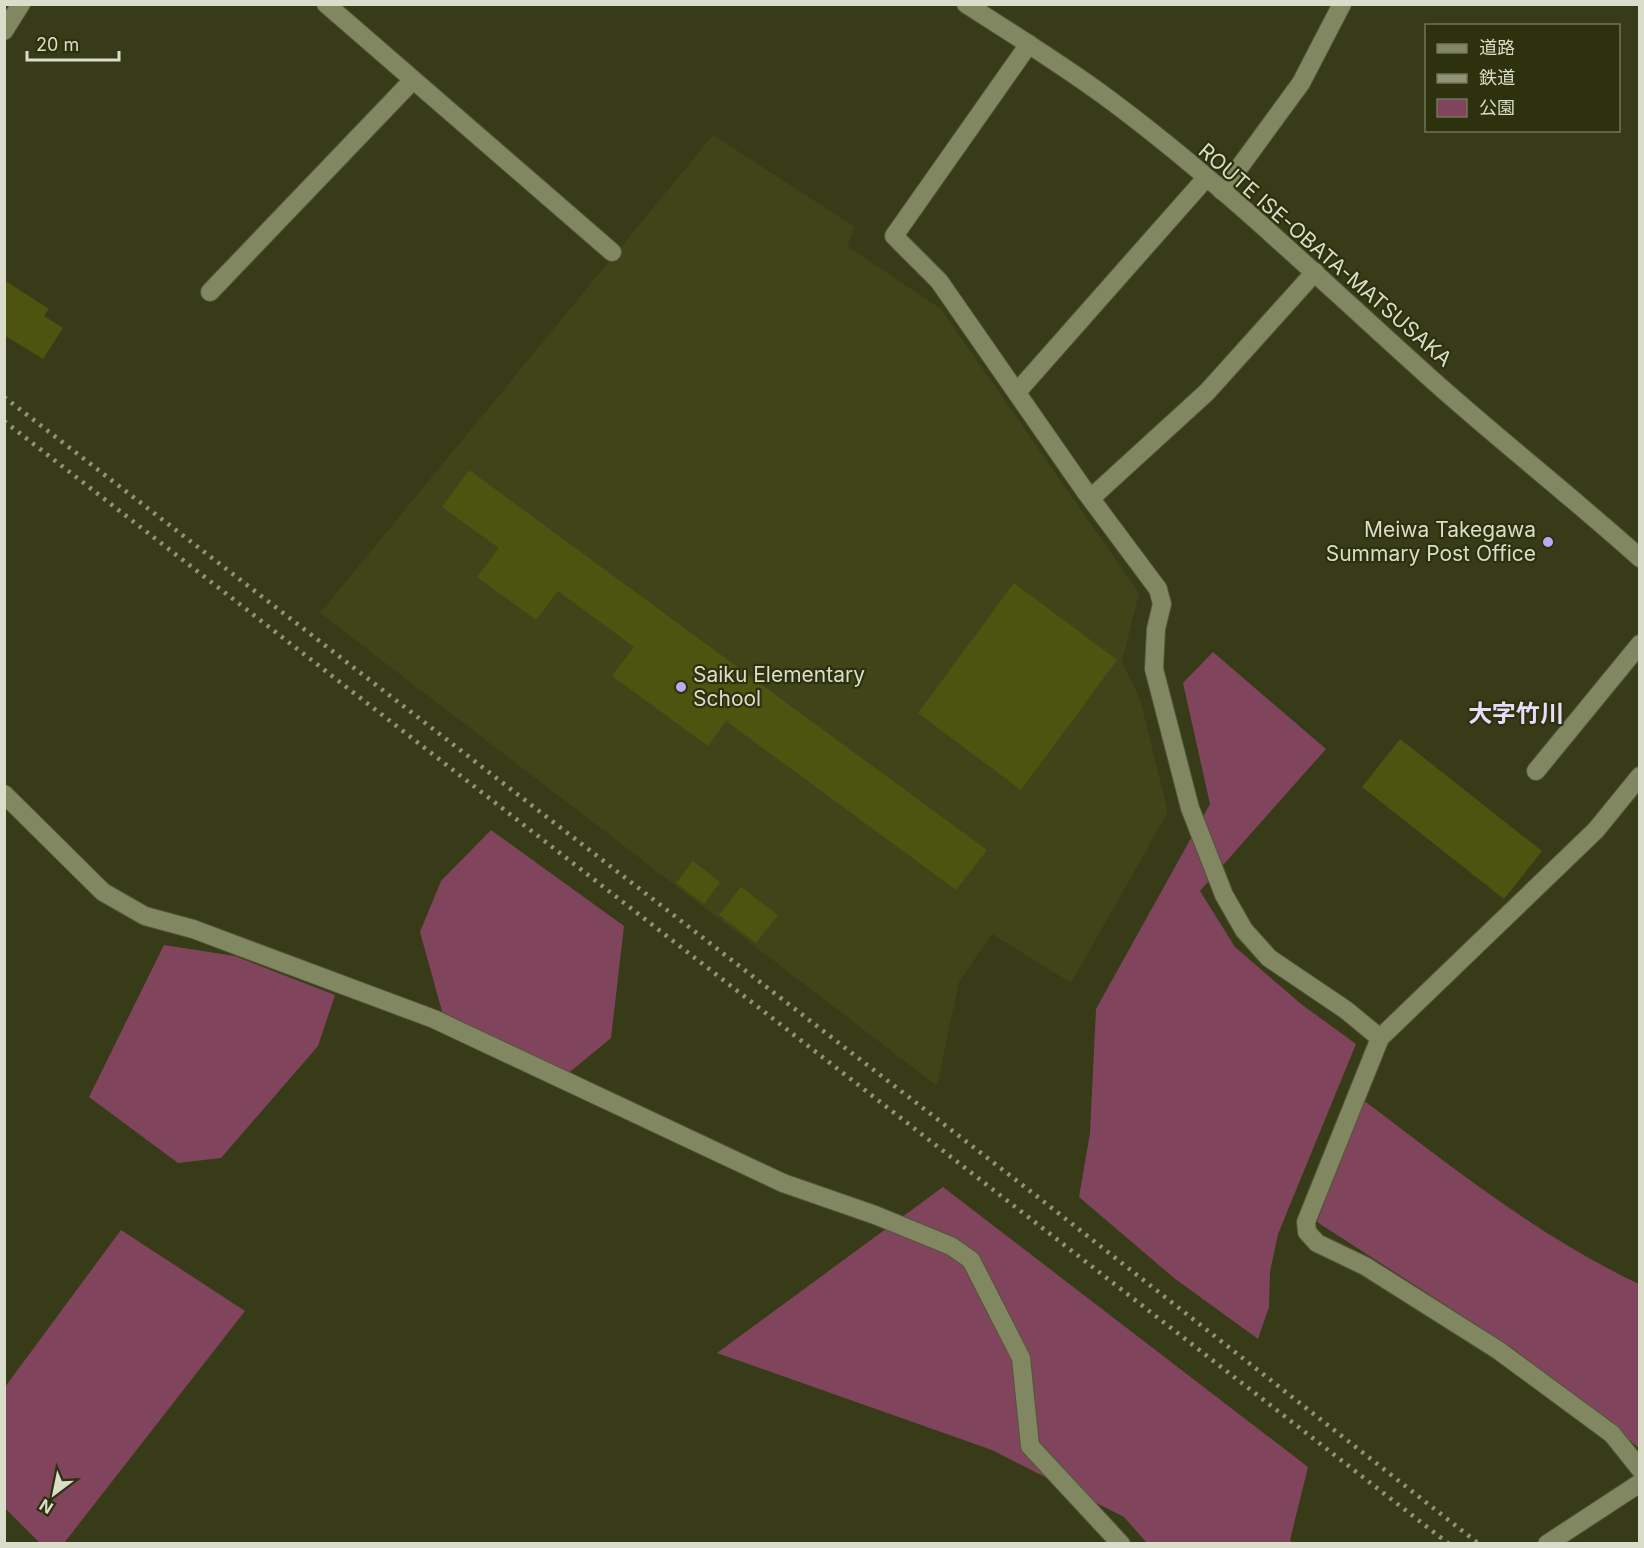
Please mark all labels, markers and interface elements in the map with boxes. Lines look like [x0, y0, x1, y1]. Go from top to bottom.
scale bar [27, 24, 118, 62]
legend [1425, 24, 1620, 132]
text: 20 m [36, 34, 79, 55]
text: 道路 [1479, 37, 1515, 58]
text: 鉄道 [1479, 67, 1515, 88]
text: 公園 [1479, 97, 1515, 118]
street label: ROUTE ISE-OBATA-MATSUSAKA [1194, 138, 1457, 371]
place label: Meiwa Takegawa Summary Post Office [1326, 517, 1536, 566]
marker: Meiwa Takegawa Summary Post Office [1541, 535, 1555, 549]
place label: Saiku Elementary School [693, 662, 865, 711]
marker: Saiku Elementary School [674, 680, 688, 694]
district label: 大字竹川 [1468, 699, 1564, 728]
north arrow [24, 1464, 84, 1524]
text: N [36, 1495, 57, 1518]

